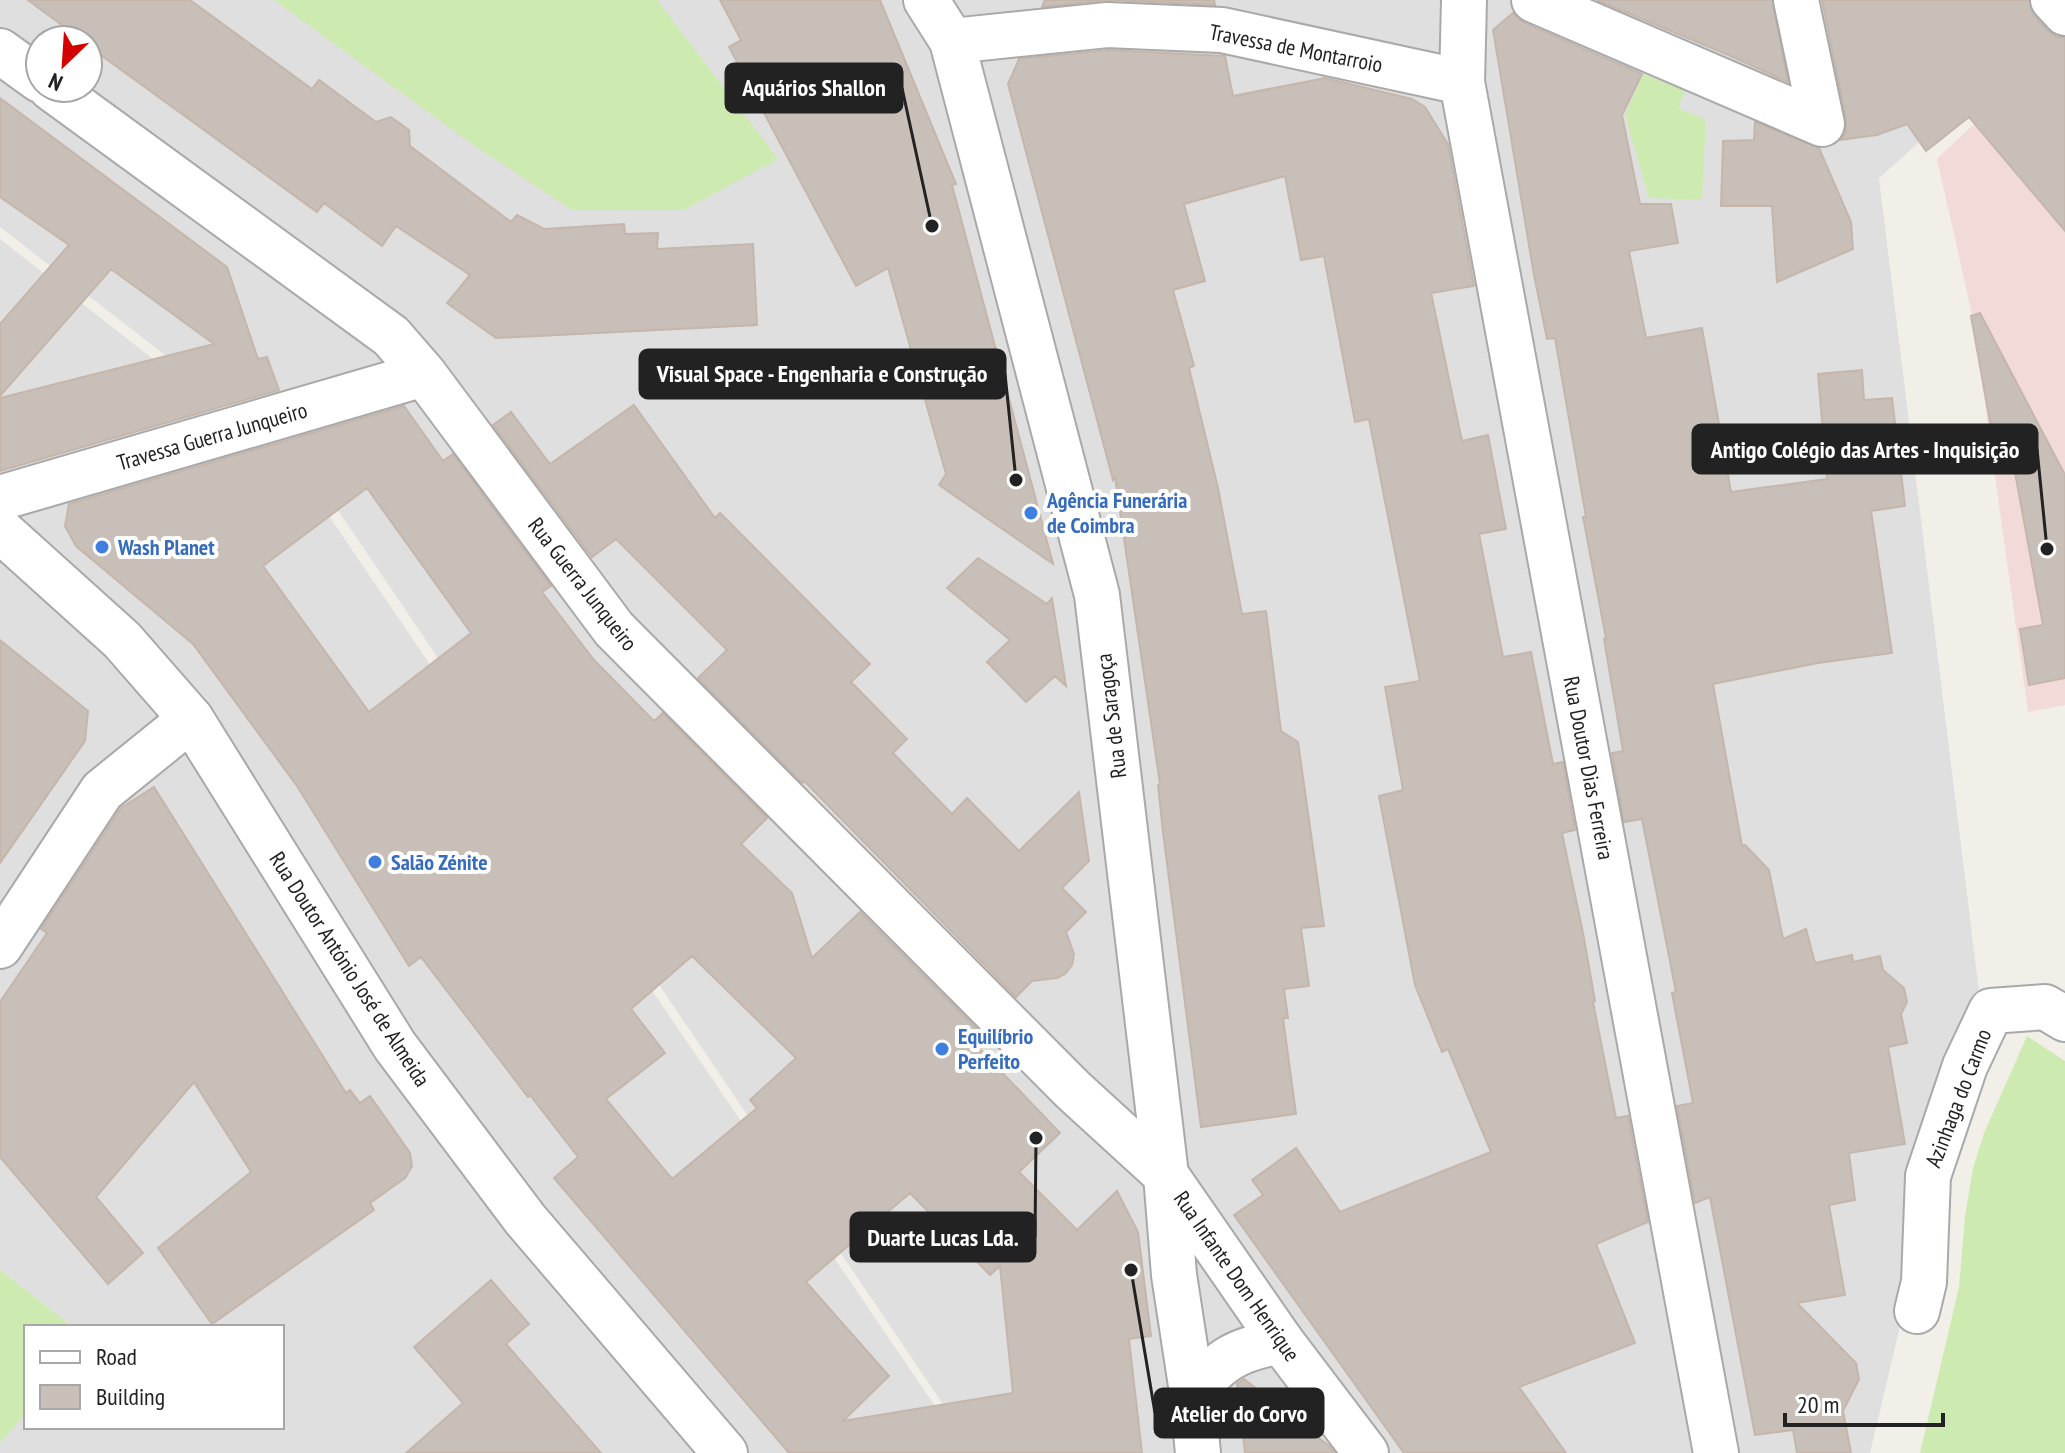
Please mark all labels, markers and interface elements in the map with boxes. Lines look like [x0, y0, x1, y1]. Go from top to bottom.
street label: Travessa de Montarroio [1207, 17, 1385, 79]
north arrow [24, 24, 104, 104]
callout: Aquários Shallon [726, 64, 902, 112]
text: N [44, 67, 67, 97]
text: Aquários Shallon [741, 72, 886, 103]
callout: Visual Space - Engenharia e Construção [640, 350, 1005, 398]
text: Visual Space - Engenharia e Construção [656, 358, 988, 389]
street label: Travessa Guerra Junqueiro [114, 395, 310, 477]
callout: Antigo Colégio das Artes - Inquisição [1693, 425, 2037, 473]
text: Antigo Colégio das Artes - Inquisição [1710, 434, 2020, 465]
place label: Agência Funerária de Coimbra [1046, 486, 1187, 539]
marker: Agência Funerária de Coimbra [1022, 504, 1040, 522]
street label: Rua Guerra Junqueiro [522, 512, 644, 656]
place label: Wash Planet [117, 533, 215, 561]
marker: Wash Planet [93, 538, 111, 556]
street label: Rua de Saragoça [1089, 652, 1133, 780]
street label: Rua Doutor Dias Ferreira [1557, 674, 1621, 862]
street label: Rua Doutor António José de Almeida [264, 846, 436, 1092]
place label: Salão Zénite [391, 848, 488, 876]
marker: Salão Zénite [366, 853, 384, 871]
place label: Equilíbrio Perfeito [958, 1022, 1033, 1075]
street label: Azinhaga do Carmo [1919, 1025, 1997, 1171]
marker: Equilíbrio Perfeito [933, 1040, 951, 1058]
street label: Rua Infante Dom Henrique [1168, 1185, 1306, 1367]
callout: Duarte Lucas Lda. [851, 1213, 1035, 1261]
text: Duarte Lucas Lda. [867, 1222, 1019, 1253]
legend [24, 1325, 284, 1429]
text: Road [96, 1341, 137, 1372]
scale bar [1785, 1377, 1943, 1427]
text: Building [96, 1381, 165, 1412]
callout: Atelier do Corvo [1155, 1389, 1323, 1437]
text: 20 m [1797, 1389, 1839, 1420]
text: Atelier do Corvo [1170, 1398, 1307, 1429]

